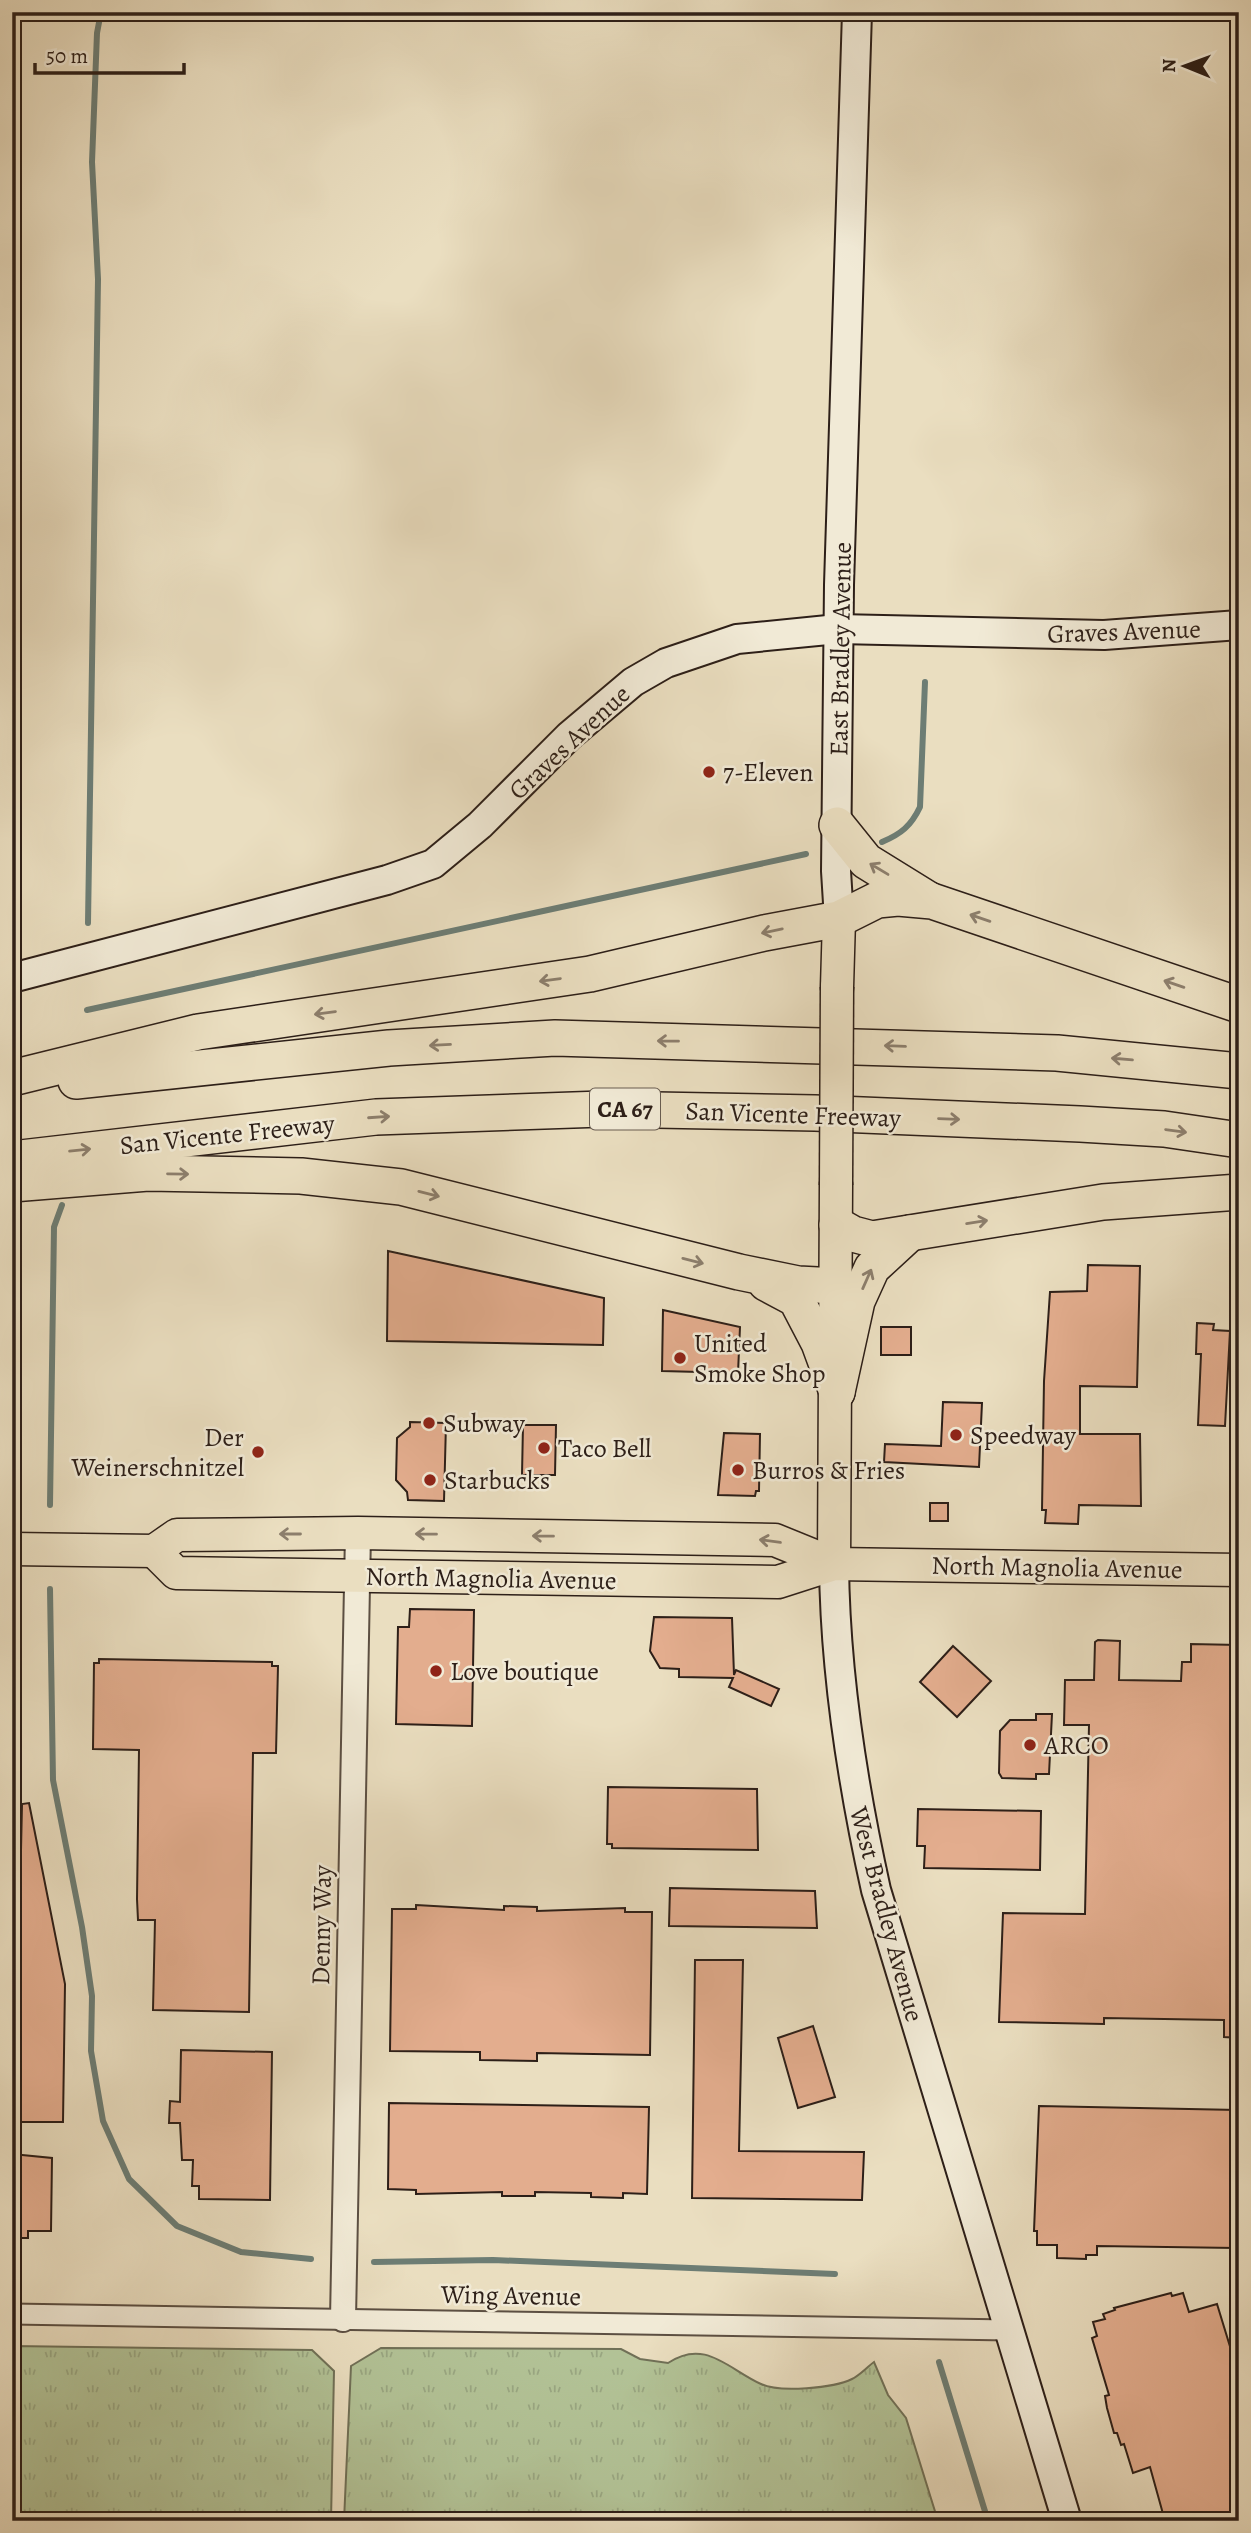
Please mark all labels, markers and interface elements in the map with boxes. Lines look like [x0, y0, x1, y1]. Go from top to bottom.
scale bar [35, 32, 184, 76]
north arrow [1150, 32, 1220, 102]
text: 50 m [46, 42, 88, 70]
text: N [1156, 58, 1182, 73]
street label: East Bradley Avenue [821, 542, 860, 756]
street label: Graves Avenue [1046, 611, 1202, 652]
street label: Graves Avenue [501, 677, 638, 808]
place label: 7-Eleven [723, 755, 813, 790]
marker: 7-Eleven [701, 764, 717, 780]
one-way arrow [870, 862, 890, 876]
one-way arrow [970, 911, 992, 923]
one-way arrow [761, 925, 784, 939]
one-way arrow [539, 974, 562, 987]
one-way arrow [1164, 976, 1186, 989]
one-way arrow [314, 1007, 337, 1020]
one-way arrow [656, 1034, 679, 1047]
one-way arrow [429, 1038, 452, 1051]
one-way arrow [884, 1040, 907, 1053]
one-way arrow [1111, 1052, 1134, 1065]
road number: CA 67 [590, 1088, 660, 1129]
street label: San Vicente Freeway [685, 1093, 902, 1136]
street label: San Vicente Freeway [118, 1106, 337, 1163]
one-way arrow [367, 1111, 390, 1124]
one-way arrow [937, 1112, 960, 1125]
one-way arrow [1164, 1125, 1187, 1138]
one-way arrow [68, 1144, 91, 1157]
one-way arrow [166, 1167, 189, 1180]
one-way arrow [417, 1188, 439, 1201]
one-way arrow [965, 1215, 988, 1228]
one-way arrow [681, 1255, 704, 1268]
one-way arrow [861, 1269, 874, 1290]
place label: United Smoke Shop [694, 1326, 825, 1391]
marker: United Smoke Shop [672, 1350, 688, 1366]
place label: Subway [443, 1406, 525, 1441]
marker: Subway [421, 1415, 437, 1431]
place label: Speedway [970, 1418, 1076, 1453]
place label: Der Weinerschnitzel [70, 1420, 244, 1485]
marker: Speedway [948, 1427, 964, 1443]
place label: Taco Bell [558, 1431, 651, 1466]
marker: Taco Bell [536, 1440, 552, 1456]
marker: Der Weinerschnitzel [250, 1444, 266, 1460]
place label: Burros & Fries [752, 1453, 905, 1488]
marker: Burros & Fries [730, 1462, 746, 1478]
place label: Starbucks [444, 1463, 550, 1498]
marker: Starbucks [422, 1472, 438, 1488]
one-way arrow [278, 1527, 301, 1541]
one-way arrow [414, 1528, 437, 1541]
one-way arrow [532, 1529, 555, 1543]
one-way arrow [759, 1535, 782, 1548]
street label: North Magnolia Avenue [931, 1548, 1183, 1587]
street label: North Magnolia Avenue [365, 1559, 617, 1598]
place label: Love boutique [450, 1654, 599, 1689]
marker: Love boutique [428, 1663, 444, 1679]
place label: ARCO [1043, 1728, 1109, 1763]
marker: ARCO [1022, 1737, 1038, 1753]
street label: West Bradley Avenue [841, 1802, 932, 2026]
street label: Denny Way [303, 1864, 340, 1985]
street label: Wing Avenue [440, 2277, 581, 2314]

